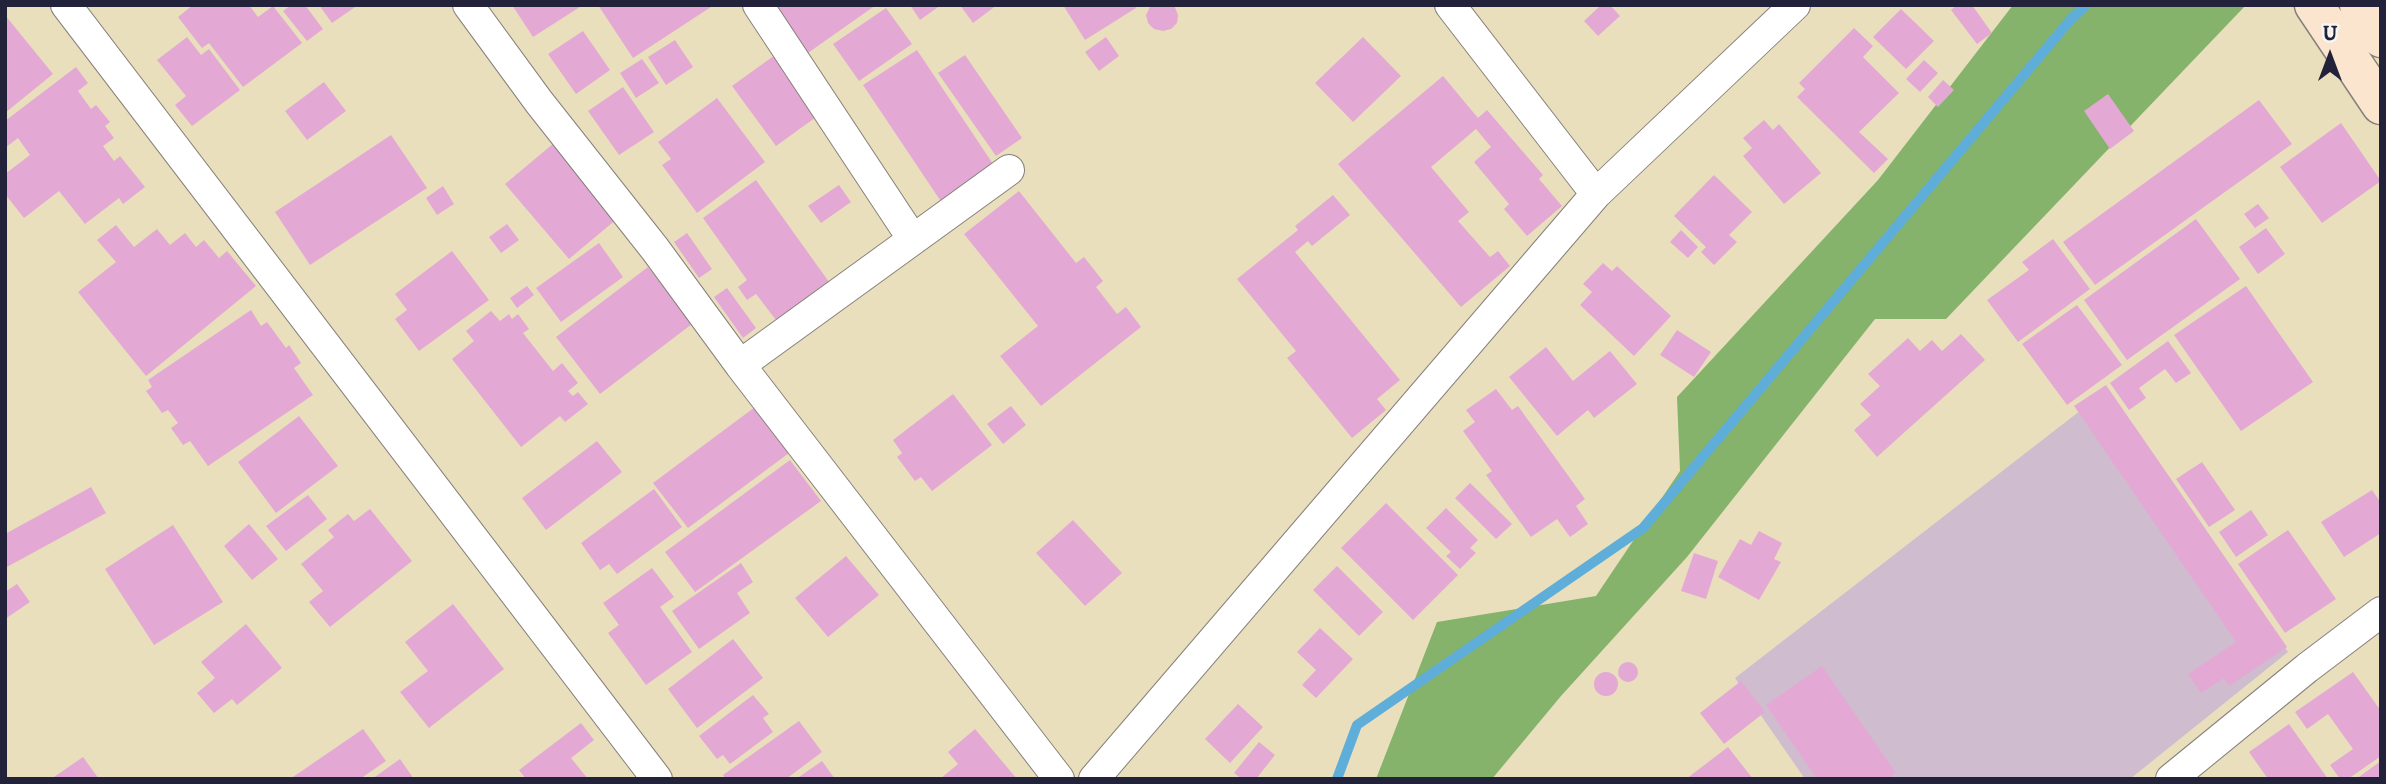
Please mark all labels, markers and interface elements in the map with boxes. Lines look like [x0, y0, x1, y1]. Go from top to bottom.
north arrow [2295, 21, 2365, 91]
text: U [2323, 23, 2337, 46]

